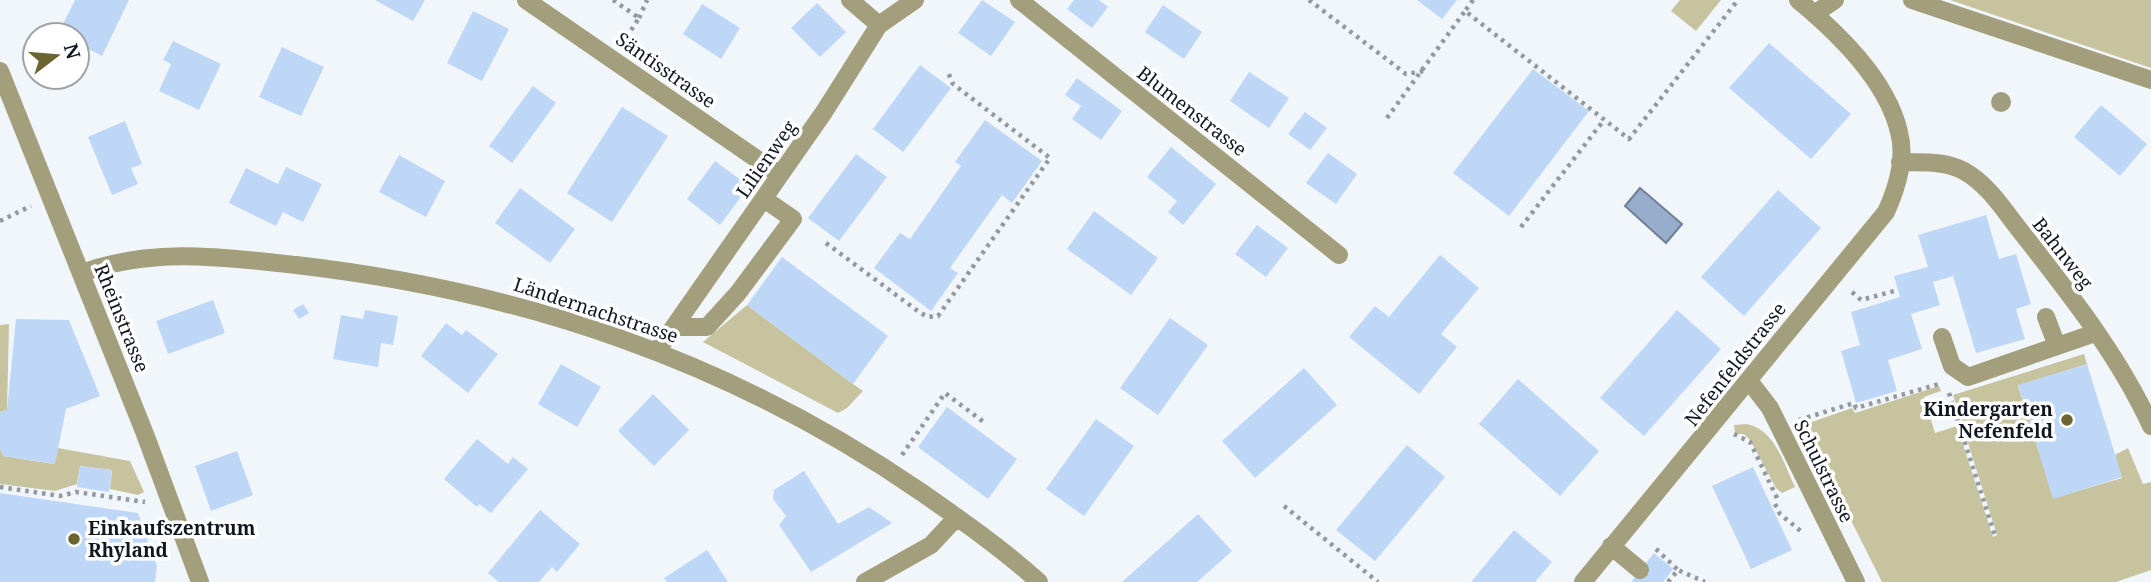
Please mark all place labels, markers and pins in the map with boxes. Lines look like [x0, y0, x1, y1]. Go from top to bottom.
place label: Kindergarten Nefenfeld [1923, 396, 2054, 444]
marker: Kindergarten Nefenfeld [2059, 412, 2075, 428]
place label: Einkaufszentrum Rhyland [88, 515, 256, 563]
marker: Einkaufszentrum Rhyland [66, 531, 82, 547]

